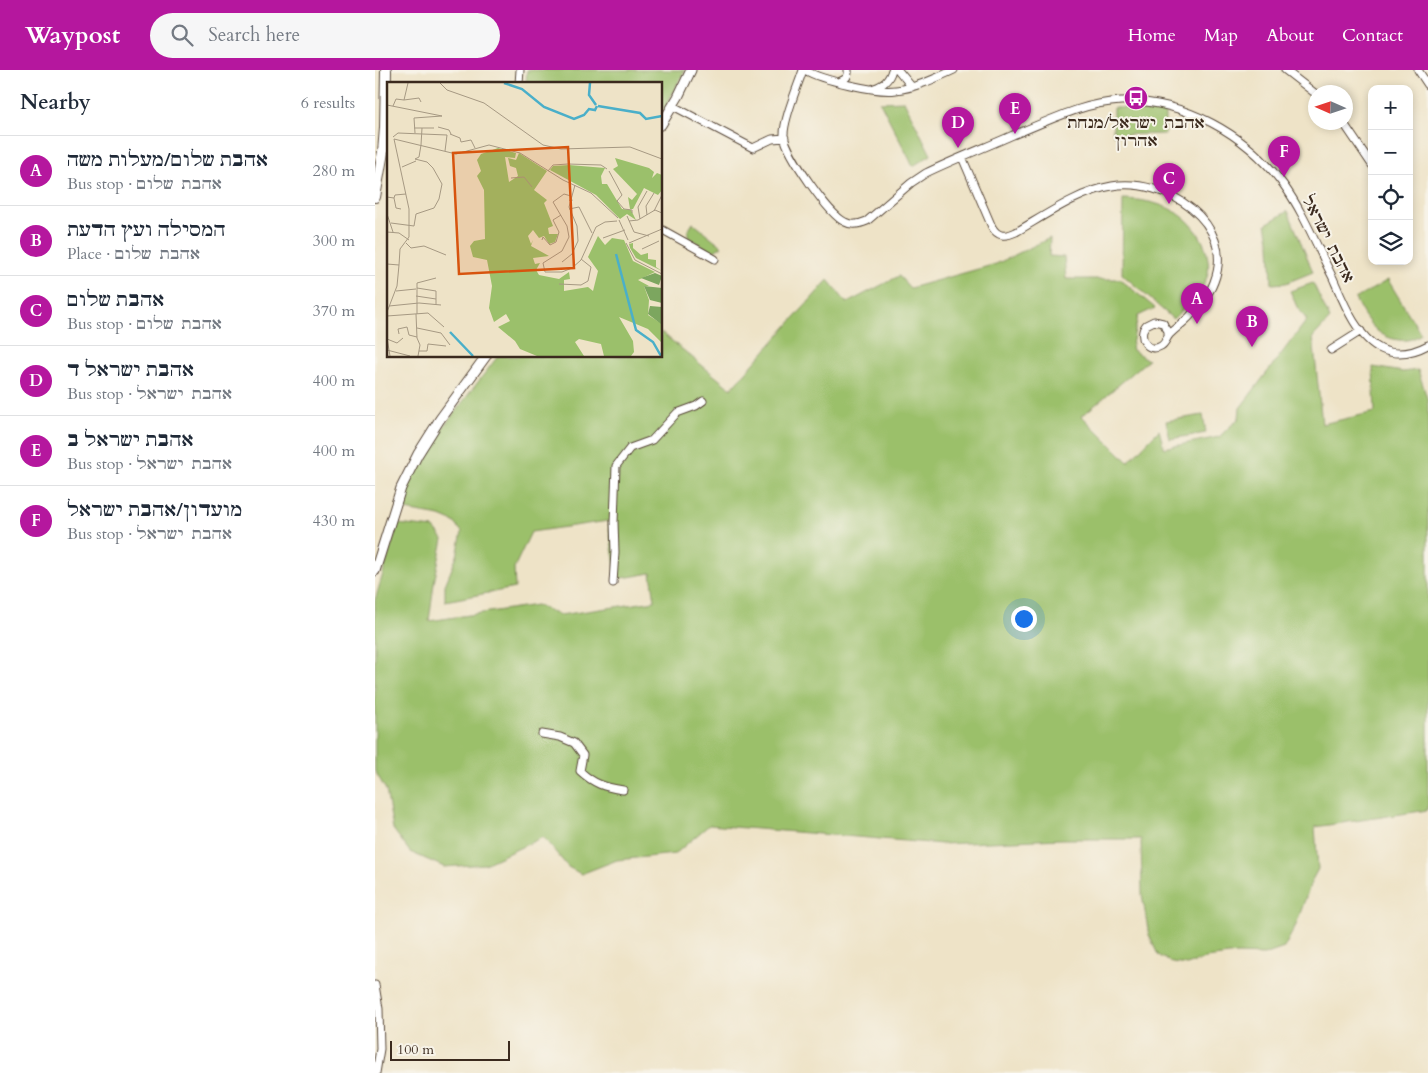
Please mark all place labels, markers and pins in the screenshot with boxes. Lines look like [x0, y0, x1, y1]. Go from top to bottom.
bus stop icon: אהבת ישראל/מנחת אהרון [1123, 85, 1149, 111]
pin: E [999, 93, 1031, 134]
pin: D [942, 107, 974, 148]
place label: אהבת ישראל/מנחת אהרון [1067, 112, 1205, 152]
pin: F [1268, 136, 1300, 177]
pin: C [1153, 163, 1185, 204]
pin: A [1181, 283, 1213, 324]
pin: B [1236, 306, 1268, 347]

